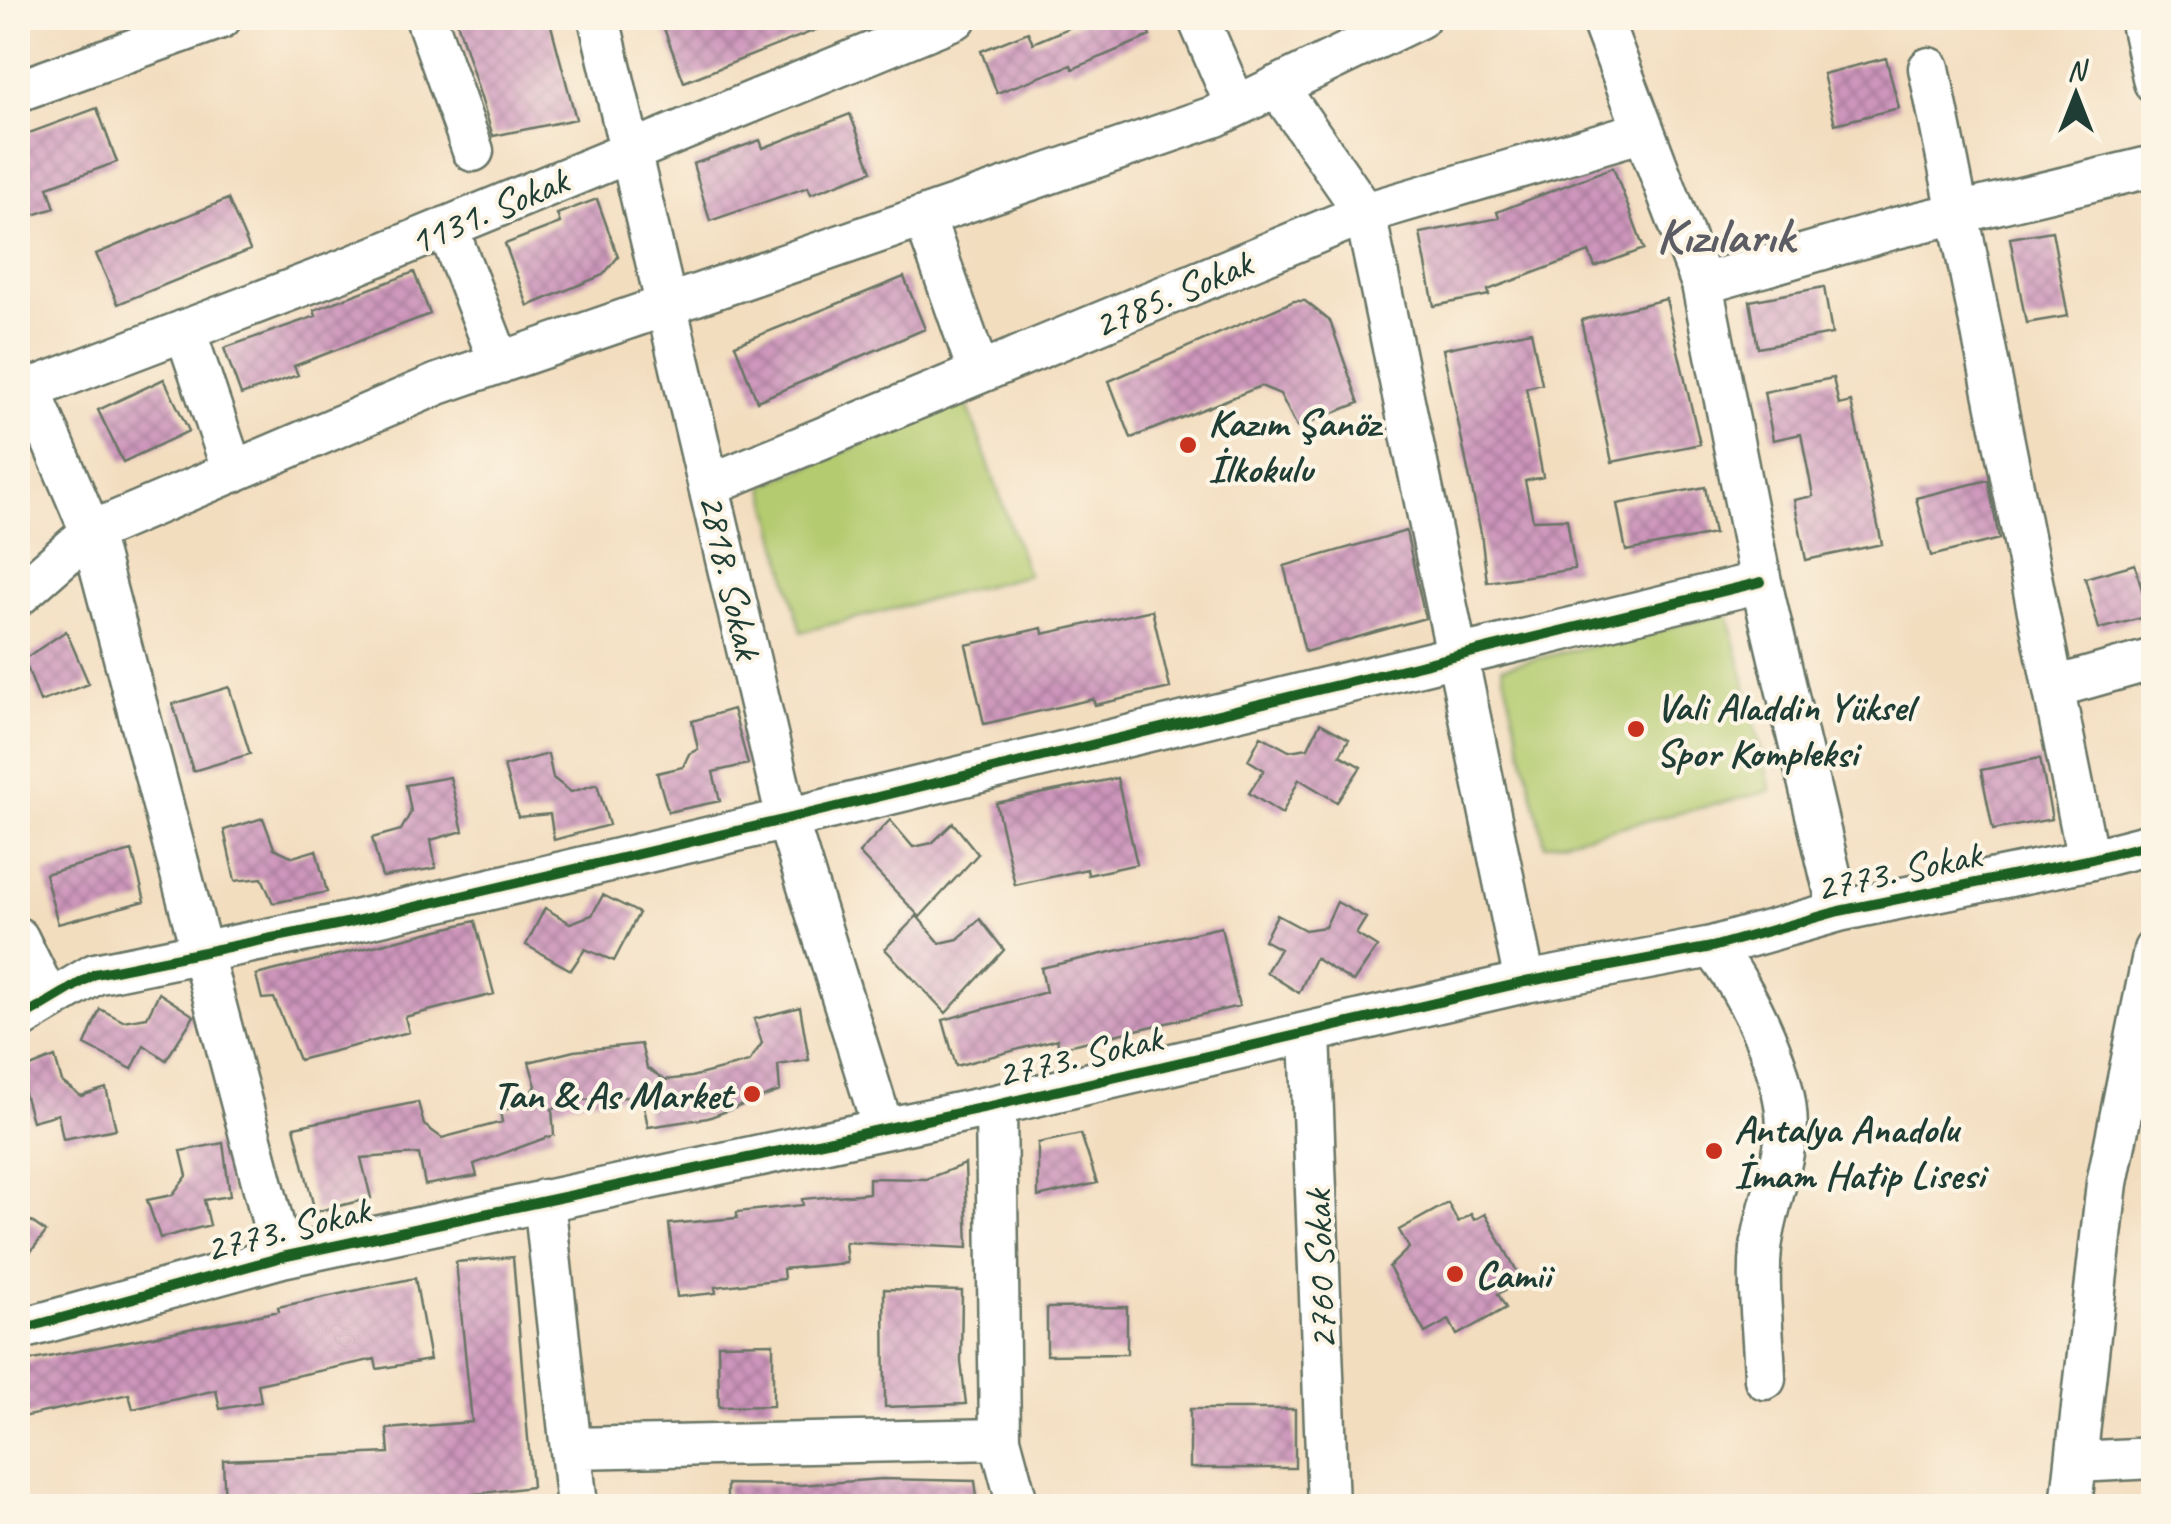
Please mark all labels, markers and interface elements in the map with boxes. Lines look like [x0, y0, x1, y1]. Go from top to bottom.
north arrow [2026, 45, 2126, 145]
text: N [2067, 53, 2089, 88]
street label: 1131. Sokak [401, 154, 578, 267]
district label: Kızılarık [1656, 204, 1798, 267]
street label: 2785. Sokak [1085, 237, 1262, 350]
place label: Kazım Şanöz İlkokulu [1208, 398, 1384, 494]
marker: Kazım Şanöz İlkokulu [1177, 434, 1199, 456]
street label: 2818. Sokak [687, 489, 774, 666]
place label: Vali Aladdin Yüksel Spor Kompleksi [1656, 682, 1920, 778]
marker: Vali Aladdin Yüksel Spor Kompleksi [1625, 718, 1647, 740]
street label: 2773. Sokak [1811, 829, 1988, 913]
street label: 2773. Sokak [992, 1012, 1169, 1099]
place label: Tan & As Market [492, 1070, 736, 1120]
marker: Tan & As Market [741, 1083, 763, 1105]
place label: Antalya Anadolu İmam Hatip Lisesi [1734, 1104, 1989, 1200]
marker: Antalya Anadolu İmam Hatip Lisesi [1703, 1140, 1725, 1162]
street label: 2773. Sokak [200, 1184, 377, 1274]
street label: 2760 Sokak [1292, 1187, 1348, 1351]
place label: Camii [1475, 1250, 1556, 1300]
marker: Camii [1444, 1263, 1466, 1285]

